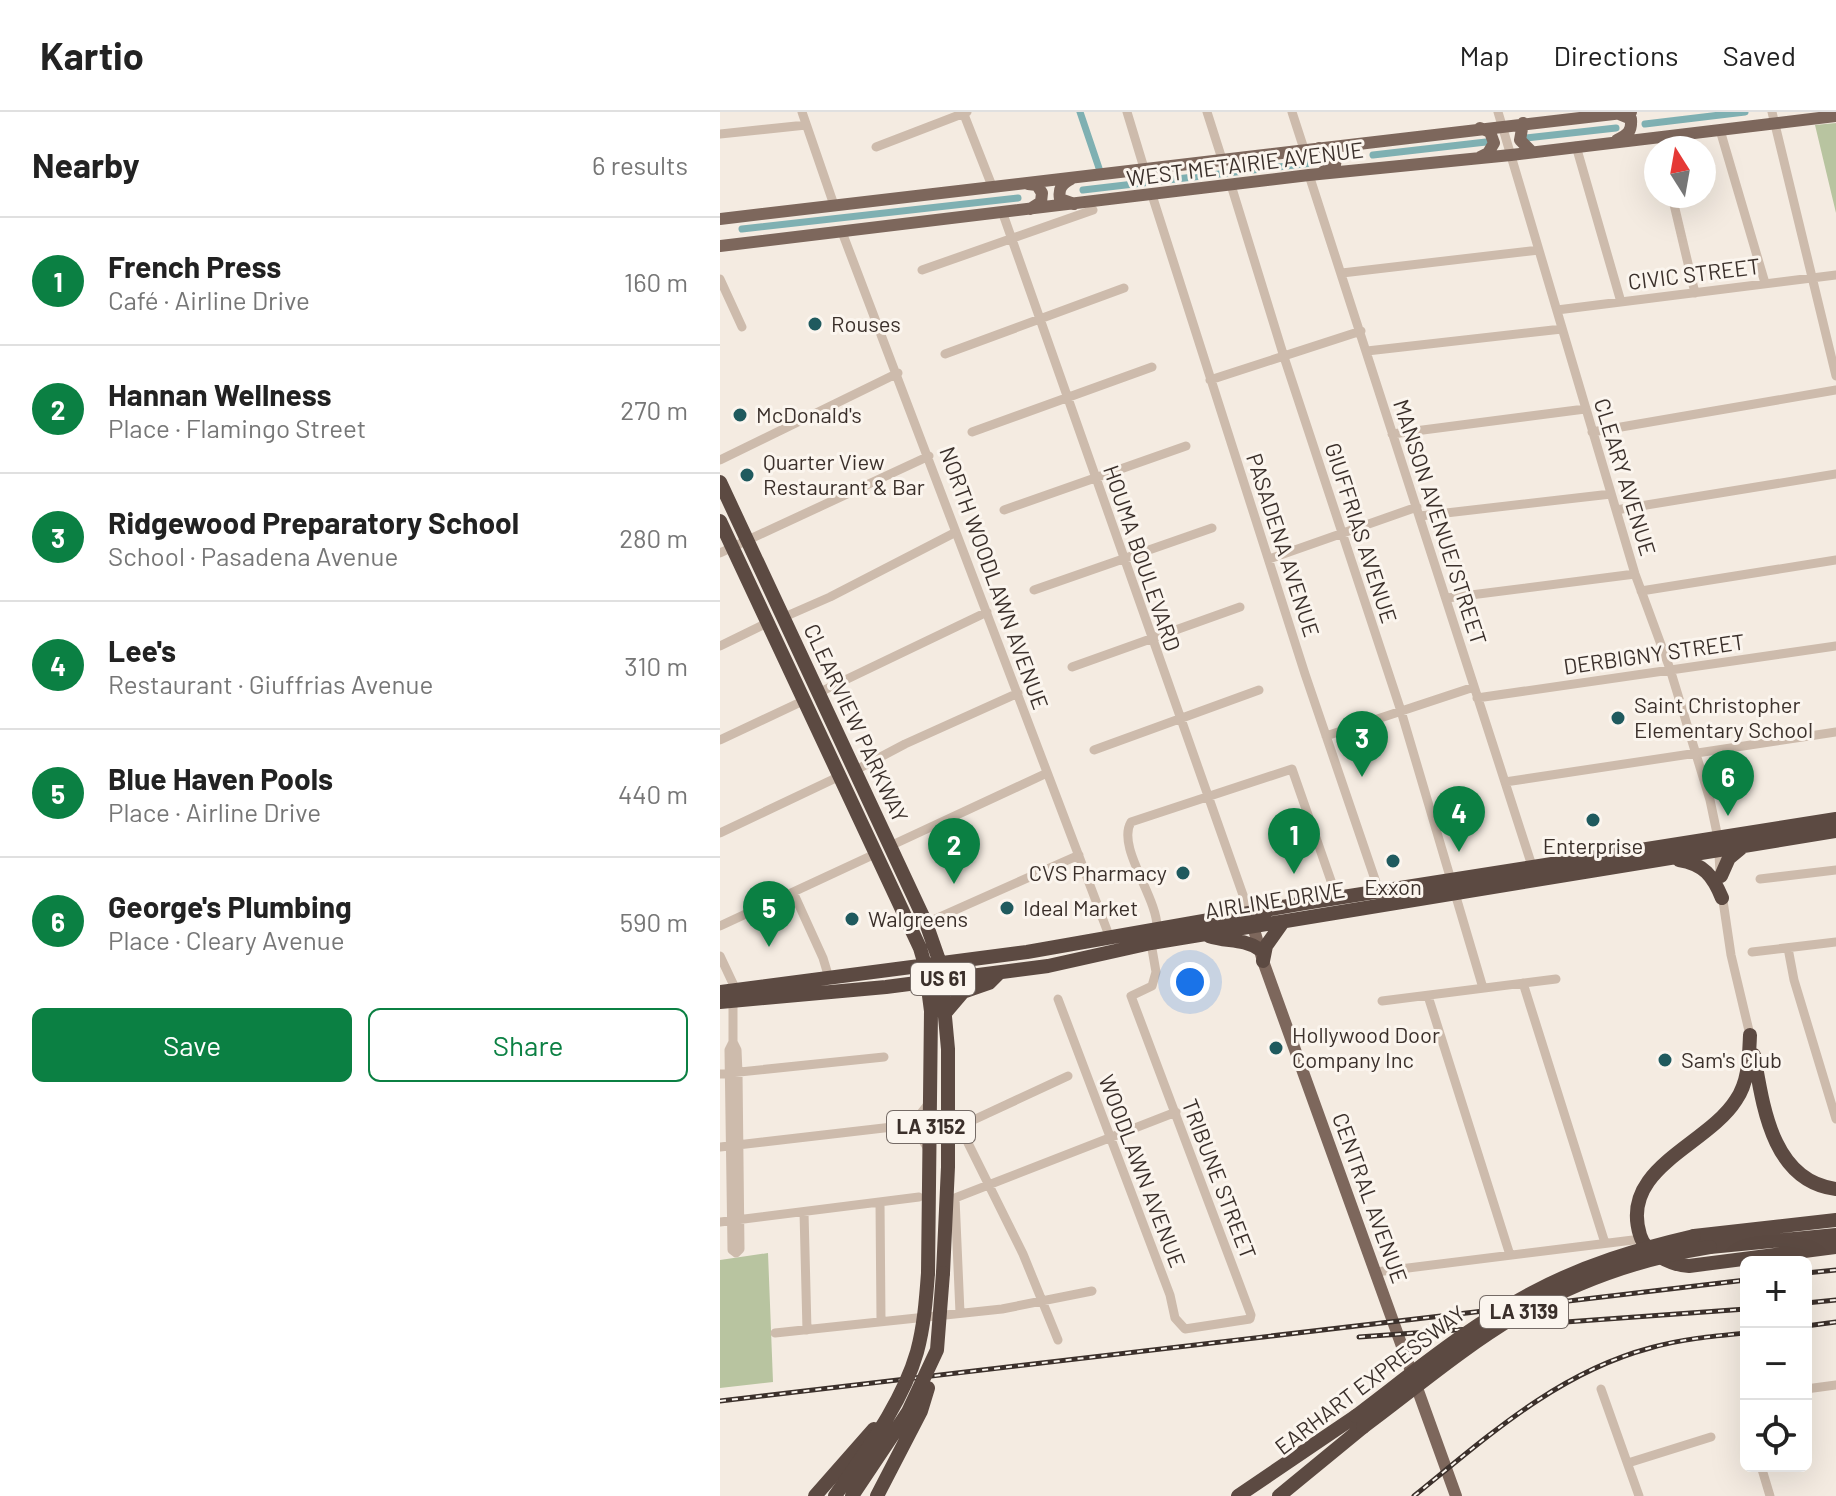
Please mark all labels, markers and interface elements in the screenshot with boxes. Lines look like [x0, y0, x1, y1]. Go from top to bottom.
text: Kartio [40, 32, 144, 78]
text: Map [1460, 38, 1509, 72]
text: Directions [1553, 38, 1679, 72]
text: Saved [1723, 38, 1796, 72]
street label: WEST METAIRIE AVENUE [1125, 136, 1365, 190]
north arrow [1644, 136, 1716, 208]
text: Nearby [32, 144, 140, 185]
text: 6 results [592, 149, 688, 180]
text: French Press [108, 248, 281, 284]
street label: CIVIC STREET [1626, 252, 1761, 294]
text: 1 [53, 266, 63, 297]
text: 160 m [624, 266, 688, 297]
text: Café · Airline Drive [108, 284, 310, 315]
place label: Rouses [831, 310, 901, 336]
marker: Rouses [806, 315, 824, 333]
text: Hannan Wellness [108, 376, 332, 412]
text: 2 [51, 394, 65, 425]
text: 270 m [620, 394, 688, 425]
street label: CLEARY AVENUE [1590, 395, 1662, 559]
street label: MANSON AVENUE/STREET [1389, 396, 1493, 648]
place label: McDonald's [756, 401, 862, 427]
marker: McDonald's [731, 406, 749, 424]
text: Place · Flamingo Street [108, 412, 366, 443]
street label: GIUFFRIAS AVENUE [1321, 439, 1403, 626]
street label: NORTH WOODLAWN AVENUE [935, 443, 1055, 713]
place label: Quarter View Restaurant & Bar [763, 448, 925, 499]
street label: PASADENA AVENUE [1242, 450, 1326, 640]
street label: HOUMA BOULEVARD [1099, 461, 1187, 654]
marker: Quarter View Restaurant & Bar [738, 466, 756, 484]
text: Ridgewood Preparatory School [108, 504, 519, 540]
text: 3 [51, 522, 65, 553]
text: 280 m [619, 522, 688, 553]
text: School · Pasadena Avenue [108, 540, 398, 571]
street label: CLEARVIEW PARKWAY [799, 619, 914, 826]
street label: DERBIGNY STREET [1562, 627, 1746, 679]
text: Lee's [108, 632, 176, 668]
text: 4 [50, 650, 66, 681]
text: 310 m [624, 650, 688, 681]
text: Restaurant · Giuffrias Avenue [108, 668, 433, 699]
place label: Saint Christopher Elementary School [1634, 691, 1813, 742]
marker: Saint Christopher Elementary School [1609, 709, 1627, 727]
pin: 3 [1336, 711, 1388, 777]
pin: 6 [1702, 750, 1754, 816]
text: Blue Haven Pools [108, 760, 333, 796]
text: 5 [51, 778, 65, 809]
text: 440 m [618, 778, 688, 809]
pin: 4 [1433, 786, 1485, 852]
text: Place · Airline Drive [108, 796, 321, 827]
pin: 1 [1268, 808, 1320, 874]
marker: Enterprise [1584, 811, 1602, 829]
pin: 2 [928, 818, 980, 884]
place label: Enterprise [1543, 832, 1643, 858]
marker: Exxon [1384, 852, 1402, 870]
place label: CVS Pharmacy [1029, 859, 1167, 885]
marker: CVS Pharmacy [1174, 864, 1192, 882]
place label: Exxon [1364, 873, 1422, 899]
street label: AIRLINE DRIVE [1203, 875, 1347, 923]
pin: 5 [743, 881, 795, 947]
text: George's Plumbing [108, 888, 352, 924]
place label: Ideal Market [1023, 894, 1138, 920]
marker: Ideal Market [998, 899, 1016, 917]
place label: Walgreens [868, 905, 968, 931]
text: 6 [51, 906, 65, 937]
text: 590 m [620, 906, 688, 937]
marker: Walgreens [843, 910, 861, 928]
text: Place · Cleary Avenue [108, 924, 345, 955]
your location [1170, 962, 1210, 1002]
road number: US 61 [911, 963, 975, 995]
button: Save [32, 1008, 352, 1082]
button: Share [368, 1008, 688, 1082]
place label: Hollywood Door Company Inc [1292, 1021, 1440, 1072]
marker: Hollywood Door Company Inc [1267, 1039, 1285, 1057]
place label: Sam's Club [1681, 1046, 1782, 1072]
marker: Sam's Club [1656, 1051, 1674, 1069]
street label: WOODLAWN AVENUE [1094, 1071, 1192, 1271]
street label: TRIBUNE STREET [1177, 1095, 1262, 1262]
street label: CENTRAL AVENUE [1328, 1109, 1414, 1286]
road number: LA 3152 [887, 1111, 975, 1143]
map controls [1740, 1256, 1812, 1472]
button: + [1740, 1256, 1812, 1328]
road number: LA 3139 [1480, 1296, 1568, 1328]
street label: EARHART EXPRESSWAY [1269, 1299, 1470, 1459]
button: − [1740, 1328, 1812, 1400]
button: locate [1740, 1400, 1812, 1472]

